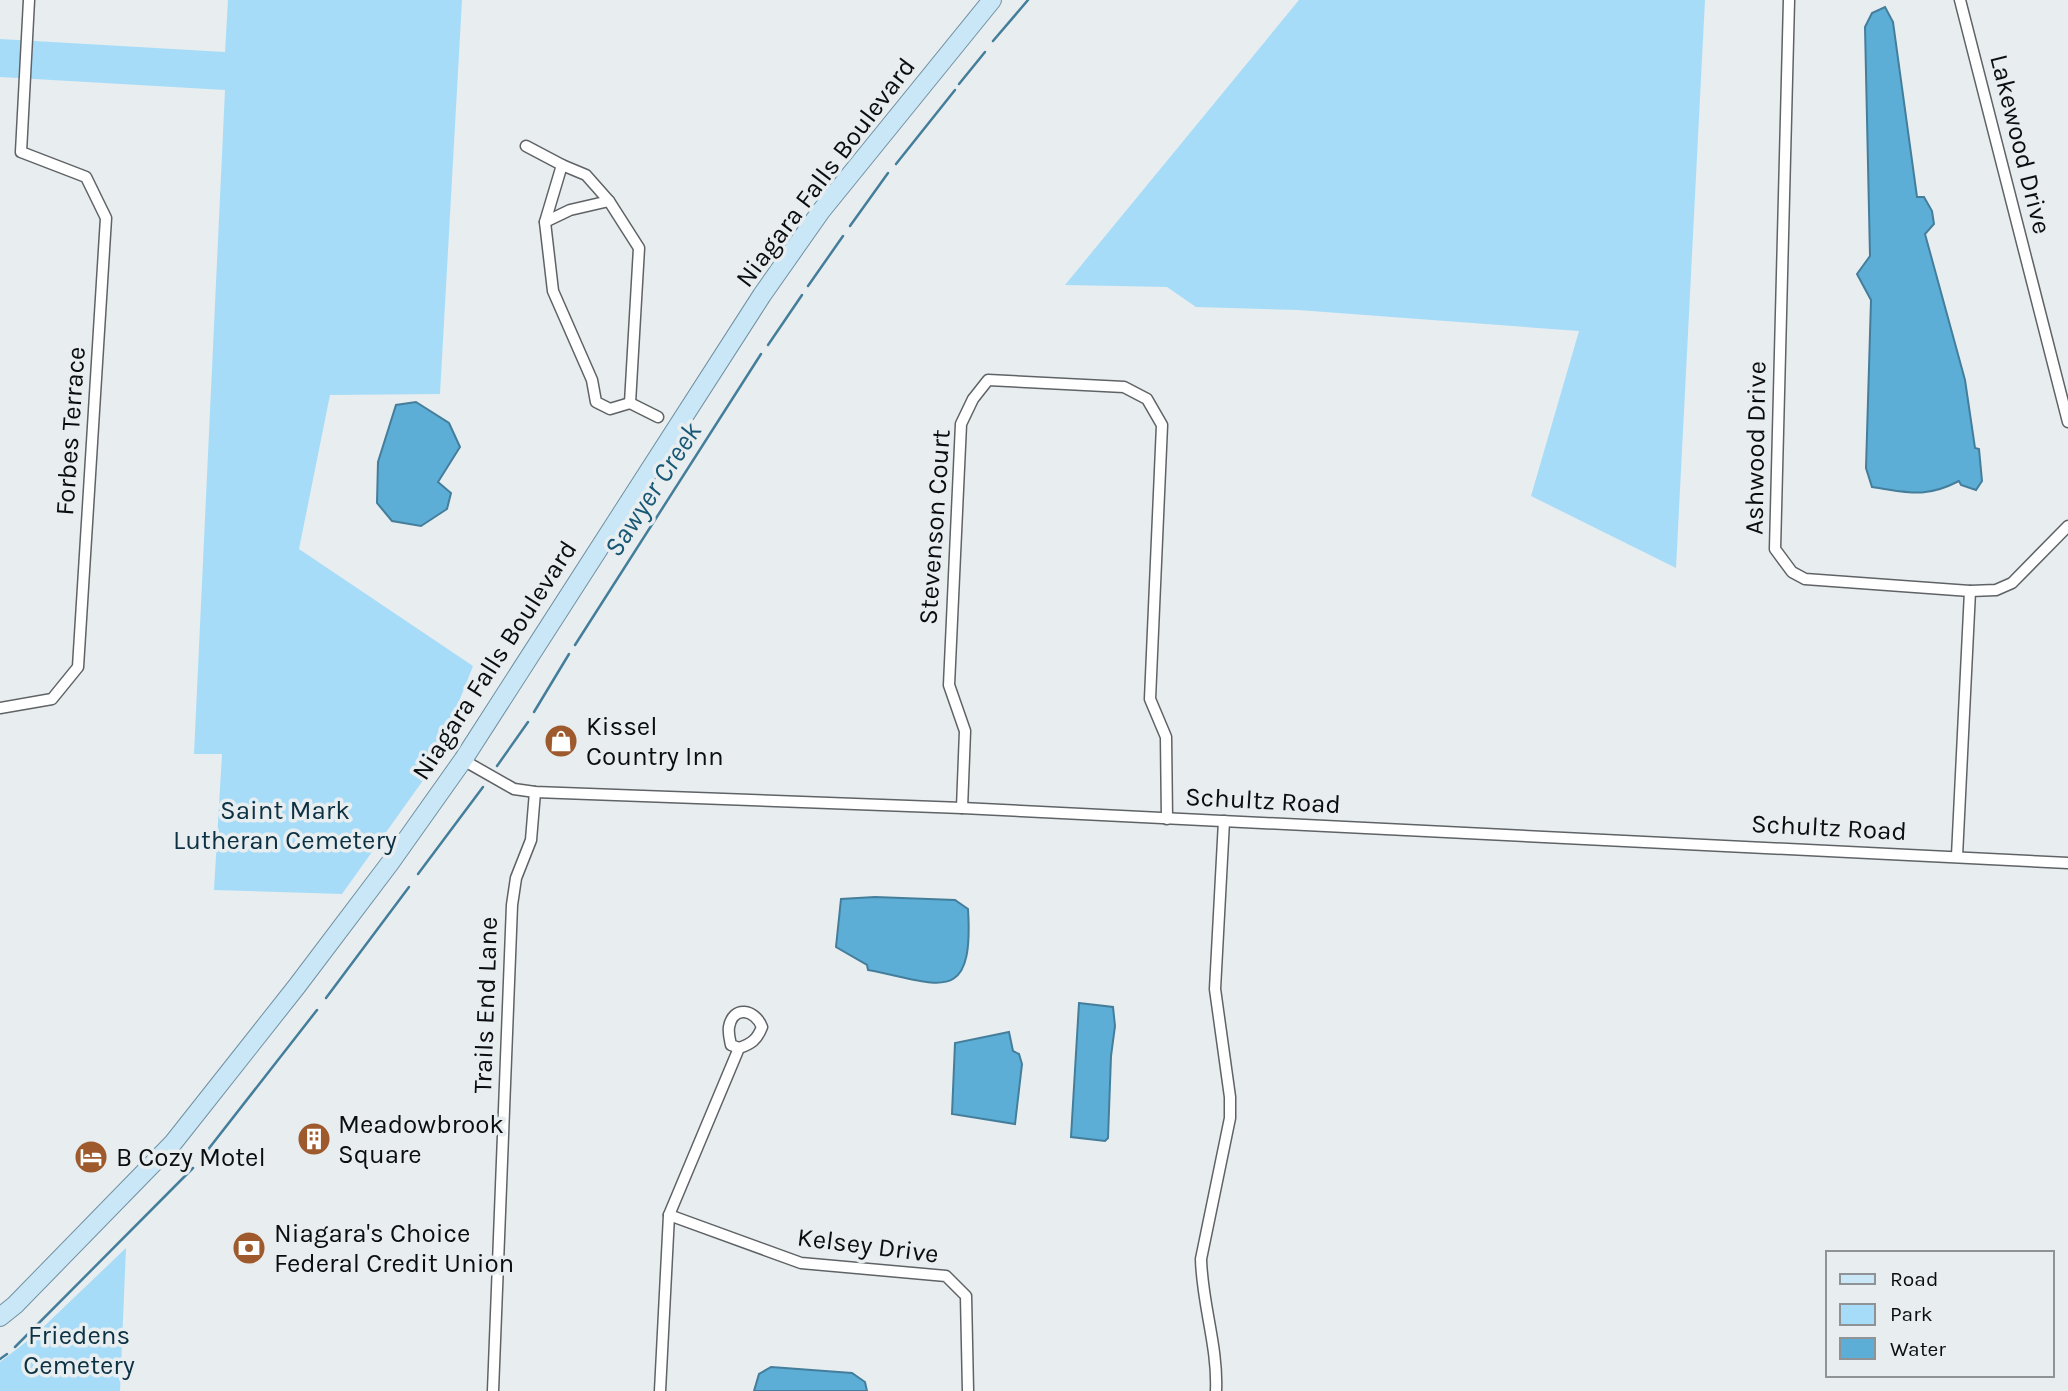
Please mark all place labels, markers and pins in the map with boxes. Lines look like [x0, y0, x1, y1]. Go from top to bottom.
place label: Kissel Country Inn [586, 711, 724, 772]
shop icon: Kissel Country Inn [542, 722, 580, 760]
place label: Meadowbrook Square [338, 1109, 504, 1170]
building icon: Meadowbrook Square [295, 1120, 333, 1158]
hotel icon: B Cozy Motel [72, 1138, 110, 1176]
place label: B Cozy Motel [116, 1142, 266, 1173]
place label: Niagara's Choice Federal Credit Union [274, 1218, 514, 1279]
bank icon: Niagara's Choice Federal Credit Union [230, 1229, 268, 1267]

